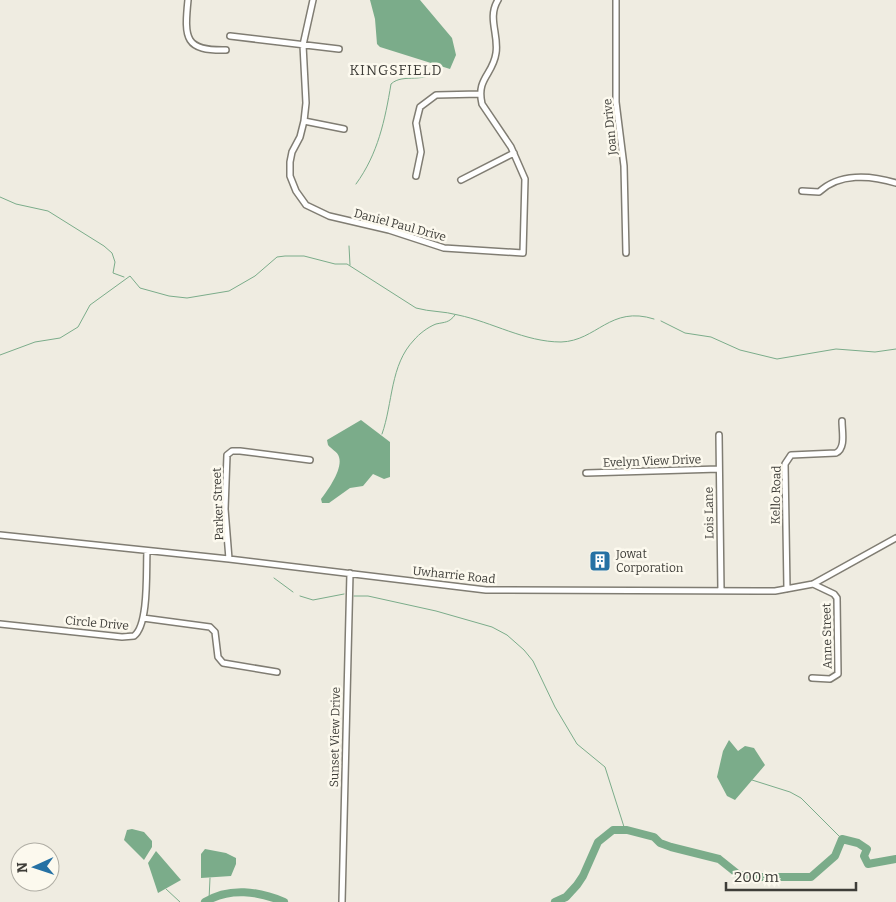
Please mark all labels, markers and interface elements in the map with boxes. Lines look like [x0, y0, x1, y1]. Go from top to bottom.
district label: KINGSFIELD [350, 62, 442, 79]
street label: Joan Drive [600, 98, 620, 157]
street label: Daniel Paul Drive [352, 206, 448, 244]
street label: Evelyn View Drive [603, 452, 701, 470]
street label: Kello Road [768, 465, 784, 525]
street label: Parker Street [210, 467, 226, 541]
street label: Lois Lane [702, 487, 716, 539]
place label: Jowat Corporation [615, 547, 684, 575]
building icon: Jowat Corporation [588, 549, 612, 573]
street label: Uwharrie Road [412, 564, 496, 586]
street label: Anne Street [819, 602, 835, 669]
street label: Circle Drive [65, 613, 129, 633]
street label: Sunset View Drive [327, 687, 343, 787]
north arrow [10, 842, 60, 892]
scale bar [726, 860, 856, 892]
text: N [14, 862, 31, 873]
text: 200 m [734, 868, 779, 886]

